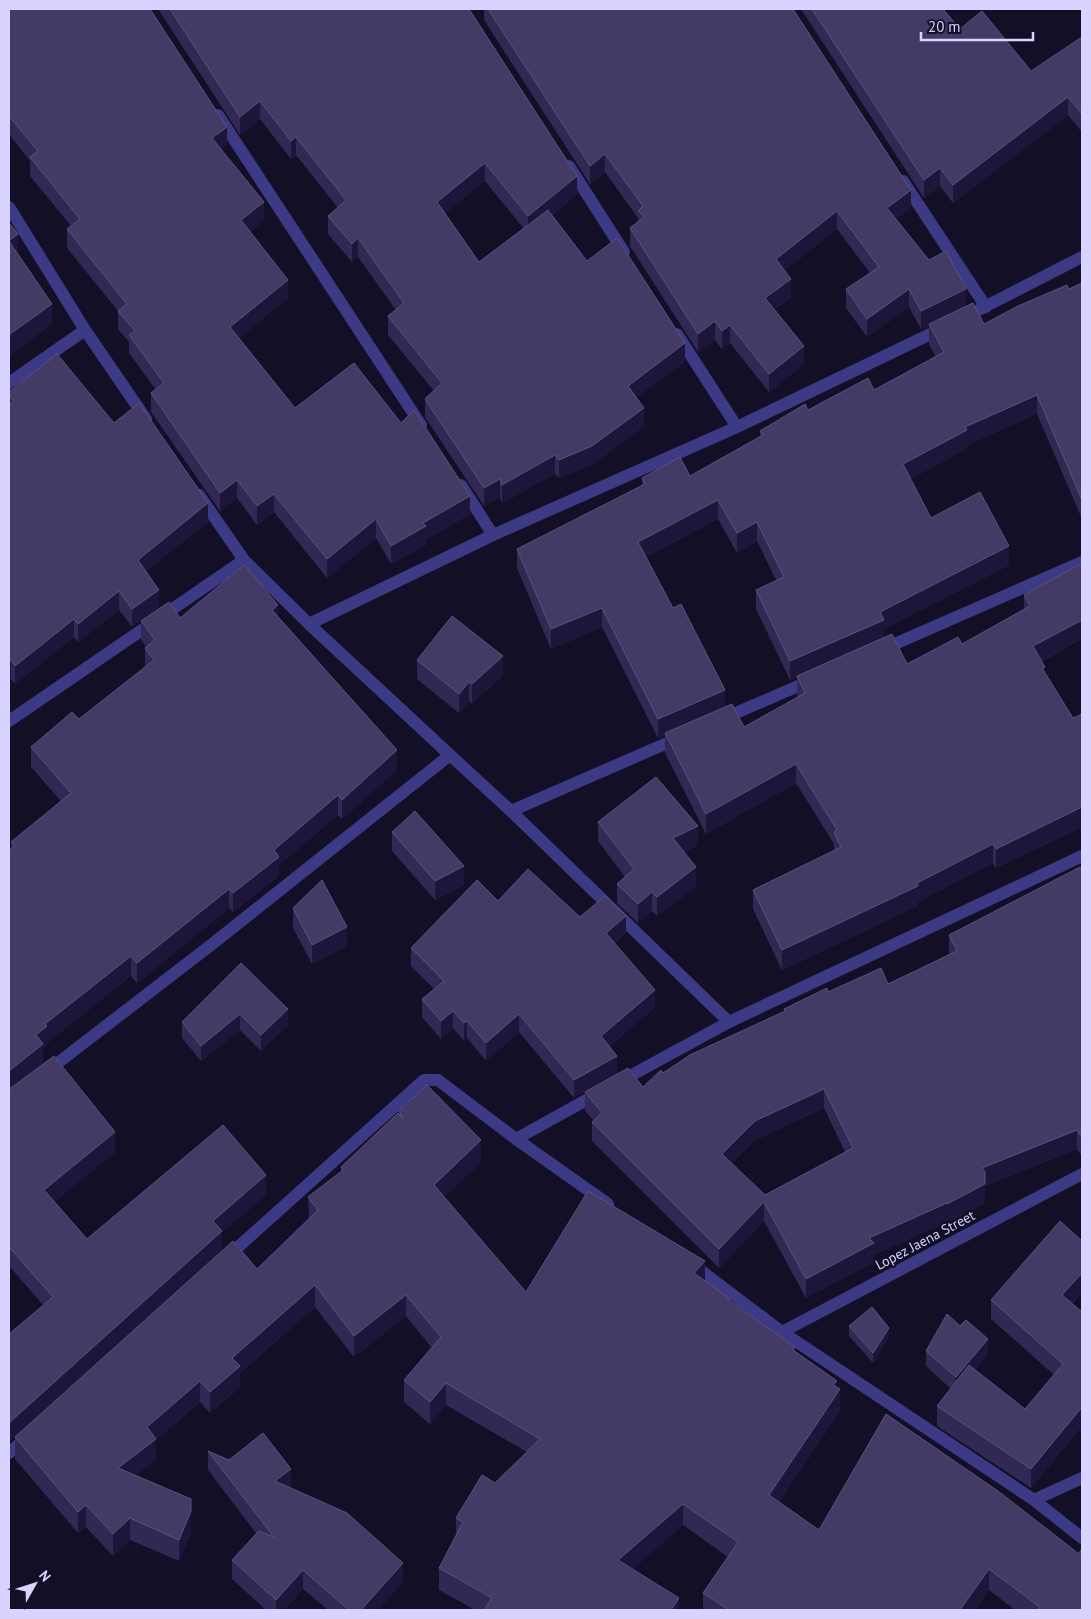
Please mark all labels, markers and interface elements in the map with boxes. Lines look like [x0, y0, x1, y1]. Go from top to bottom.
scale bar [921, 10, 1034, 42]
text: 20 m [928, 17, 961, 36]
street label: Lopez Jaena Street [872, 1206, 978, 1274]
north arrow [10, 1559, 60, 1609]
text: N [35, 1567, 55, 1585]

